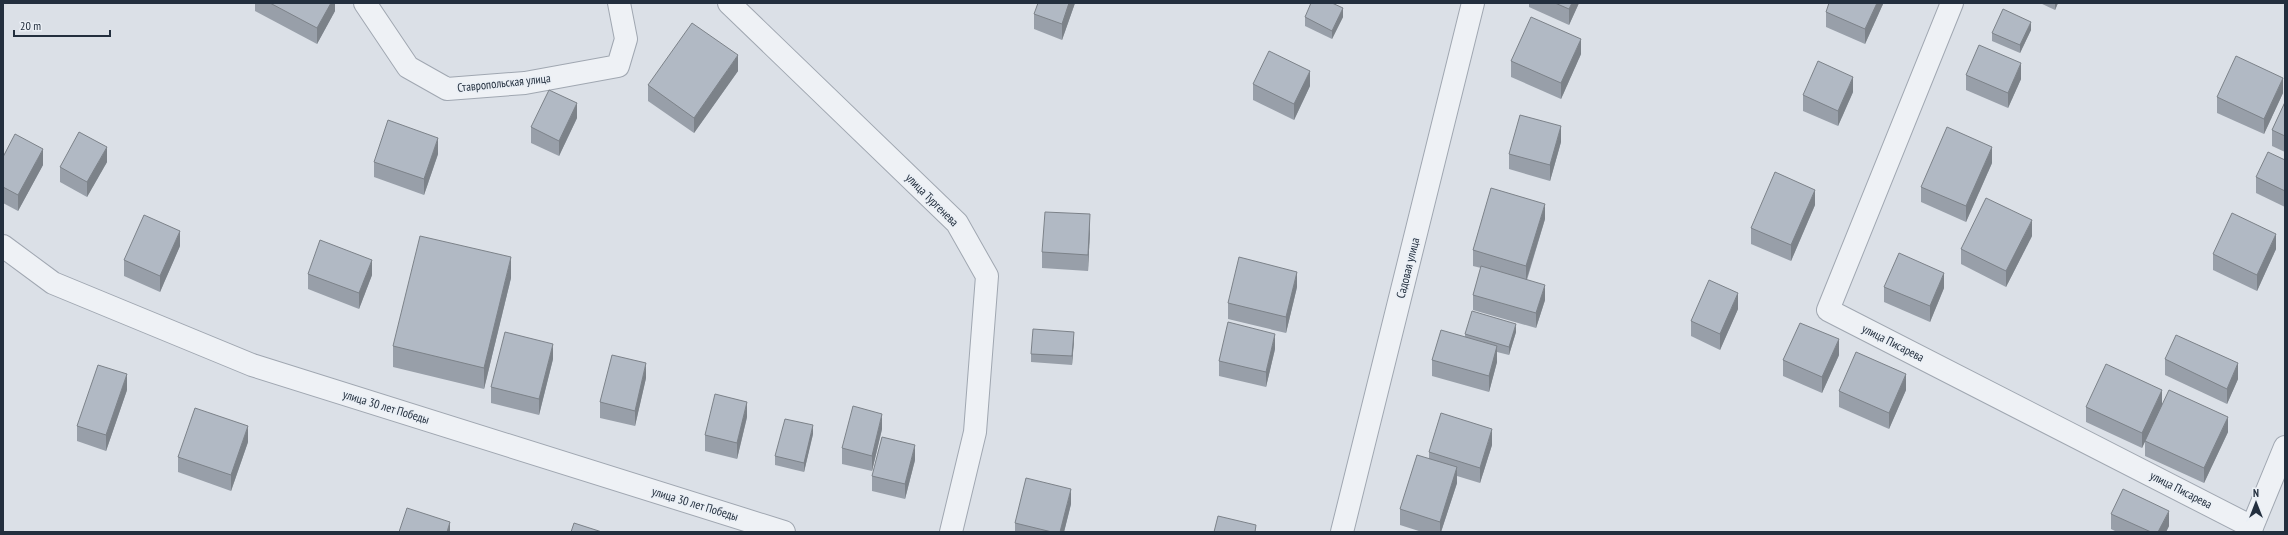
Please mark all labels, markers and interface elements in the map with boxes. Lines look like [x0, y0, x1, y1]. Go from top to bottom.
scale bar [14, 12, 110, 38]
text: 20 m [20, 18, 41, 33]
street label: Ставропольская улица [456, 70, 552, 95]
street label: улица Тургенева [903, 170, 962, 229]
street label: Садовая улица [1393, 236, 1422, 300]
street label: улица Писарева [1860, 321, 1927, 365]
street label: улица 30 лет Победы [341, 386, 431, 427]
street label: улица Писарева [2148, 468, 2215, 512]
street label: улица 30 лет Победы [650, 483, 740, 524]
north arrow [2236, 483, 2276, 523]
text: N [2253, 486, 2259, 500]

